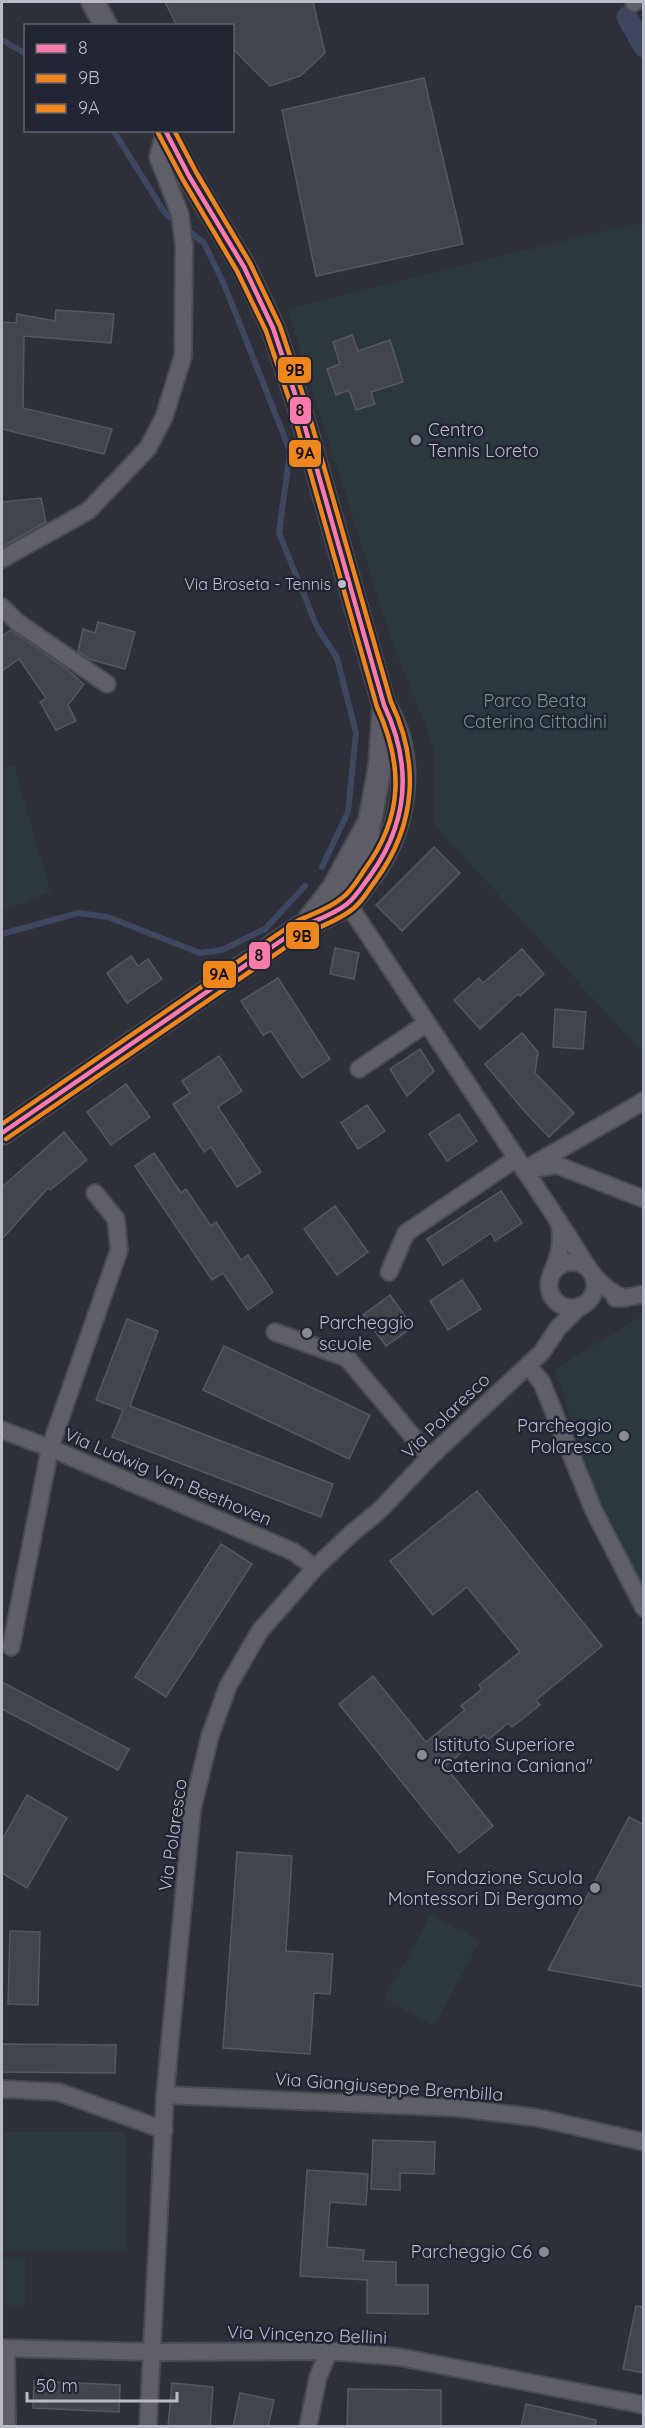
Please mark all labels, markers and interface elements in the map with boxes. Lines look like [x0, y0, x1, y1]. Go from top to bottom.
legend [24, 24, 234, 132]
text: 8 [78, 36, 88, 59]
text: 9B [78, 66, 100, 89]
text: 9A [78, 96, 100, 119]
line badge: 9B [277, 356, 312, 384]
text: 9B [285, 360, 305, 380]
line badge: 8 [289, 396, 312, 425]
text: 8 [296, 400, 305, 420]
place label: Centro Tennis Loreto [428, 418, 539, 462]
marker: Centro Tennis Loreto [409, 433, 423, 447]
line badge: 9A [288, 439, 322, 468]
text: 9A [295, 443, 315, 463]
place label: Via Broseta - Tennis [184, 574, 331, 594]
marker: Via Broseta - Tennis [336, 578, 348, 590]
park label: Parco Beata Caterina Cittadini [463, 689, 607, 733]
line badge: 9B [285, 921, 320, 950]
text: 9B [292, 926, 312, 946]
line badge: 8 [248, 941, 271, 970]
text: 8 [255, 945, 264, 965]
line badge: 9A [202, 960, 237, 989]
text: 9A [209, 964, 229, 984]
place label: Parcheggio scuole [319, 1311, 414, 1355]
marker: Parcheggio scuole [300, 1326, 314, 1340]
street label: Via Polaresco [397, 1368, 494, 1463]
place label: Parcheggio Polaresco [517, 1414, 612, 1458]
street label: Via Ludwig Van Beethoven [61, 1422, 275, 1531]
marker: Parcheggio Polaresco [617, 1429, 631, 1443]
place label: Istituto Superiore "Caterina Caniana" [434, 1733, 593, 1777]
marker: Istituto Superiore "Caterina Caniana" [415, 1748, 429, 1762]
street label: Via Polaresco [153, 1777, 192, 1893]
place label: Fondazione Scuola Montessori Di Bergamo [388, 1866, 583, 1910]
marker: Fondazione Scuola Montessori Di Bergamo [588, 1881, 602, 1895]
street label: Via Giangiuseppe Brembilla [274, 2067, 504, 2106]
place label: Parcheggio C6 [411, 2240, 532, 2263]
marker: Parcheggio C6 [537, 2245, 551, 2259]
street label: Via Vincenzo Bellini [227, 2320, 388, 2349]
scale bar [27, 2365, 177, 2403]
text: 50 m [36, 2374, 78, 2397]

